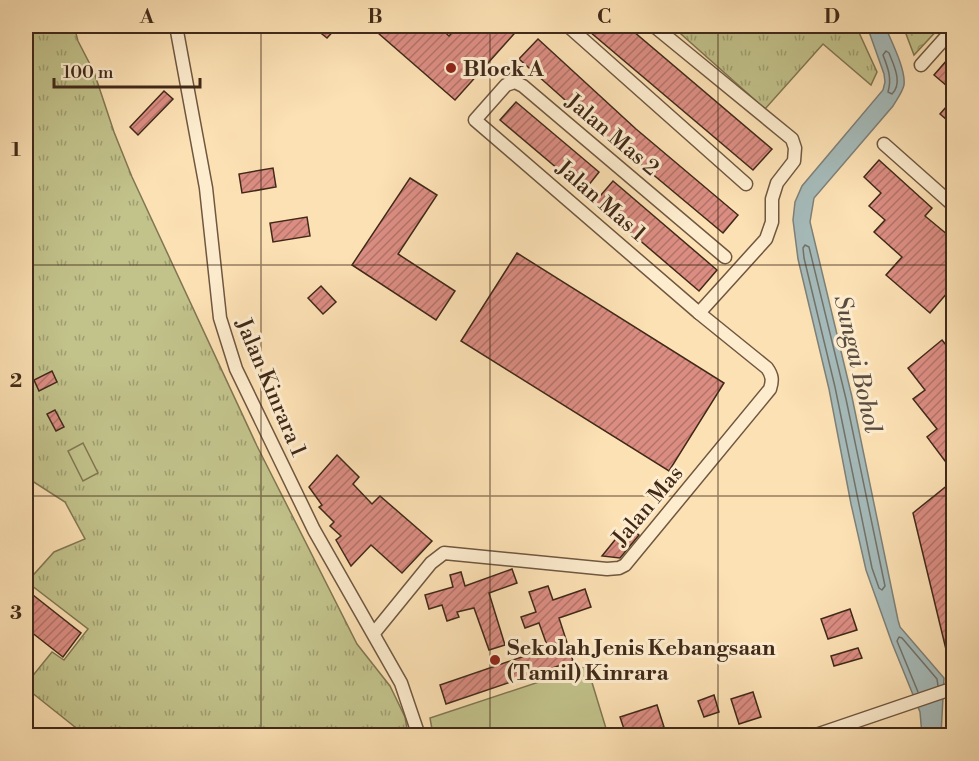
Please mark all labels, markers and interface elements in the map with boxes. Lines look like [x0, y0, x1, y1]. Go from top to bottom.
text: A [139, 5, 155, 30]
text: B [367, 5, 383, 30]
text: C [597, 5, 611, 30]
text: D [824, 5, 840, 30]
scale bar [54, 51, 200, 89]
place label: Block A [463, 56, 545, 83]
text: 100 m [63, 61, 114, 84]
marker: Block A [444, 61, 458, 75]
street label: Jalan Mas 2 [559, 88, 664, 182]
text: 1 [11, 138, 21, 163]
street label: Jalan Mas 1 [550, 154, 652, 248]
water label: Sungai Bohol [827, 292, 888, 436]
street label: Jalan Kinrara 1 [229, 314, 312, 461]
text: 2 [10, 369, 22, 394]
street label: Jalan Mas [606, 461, 689, 552]
text: 3 [10, 601, 22, 626]
place label: Sekolah Jenis Kebangsaan (Tamil) Kinrara [507, 635, 776, 687]
marker: Sekolah Jenis Kebangsaan (Tamil) Kinrara [488, 653, 502, 667]

